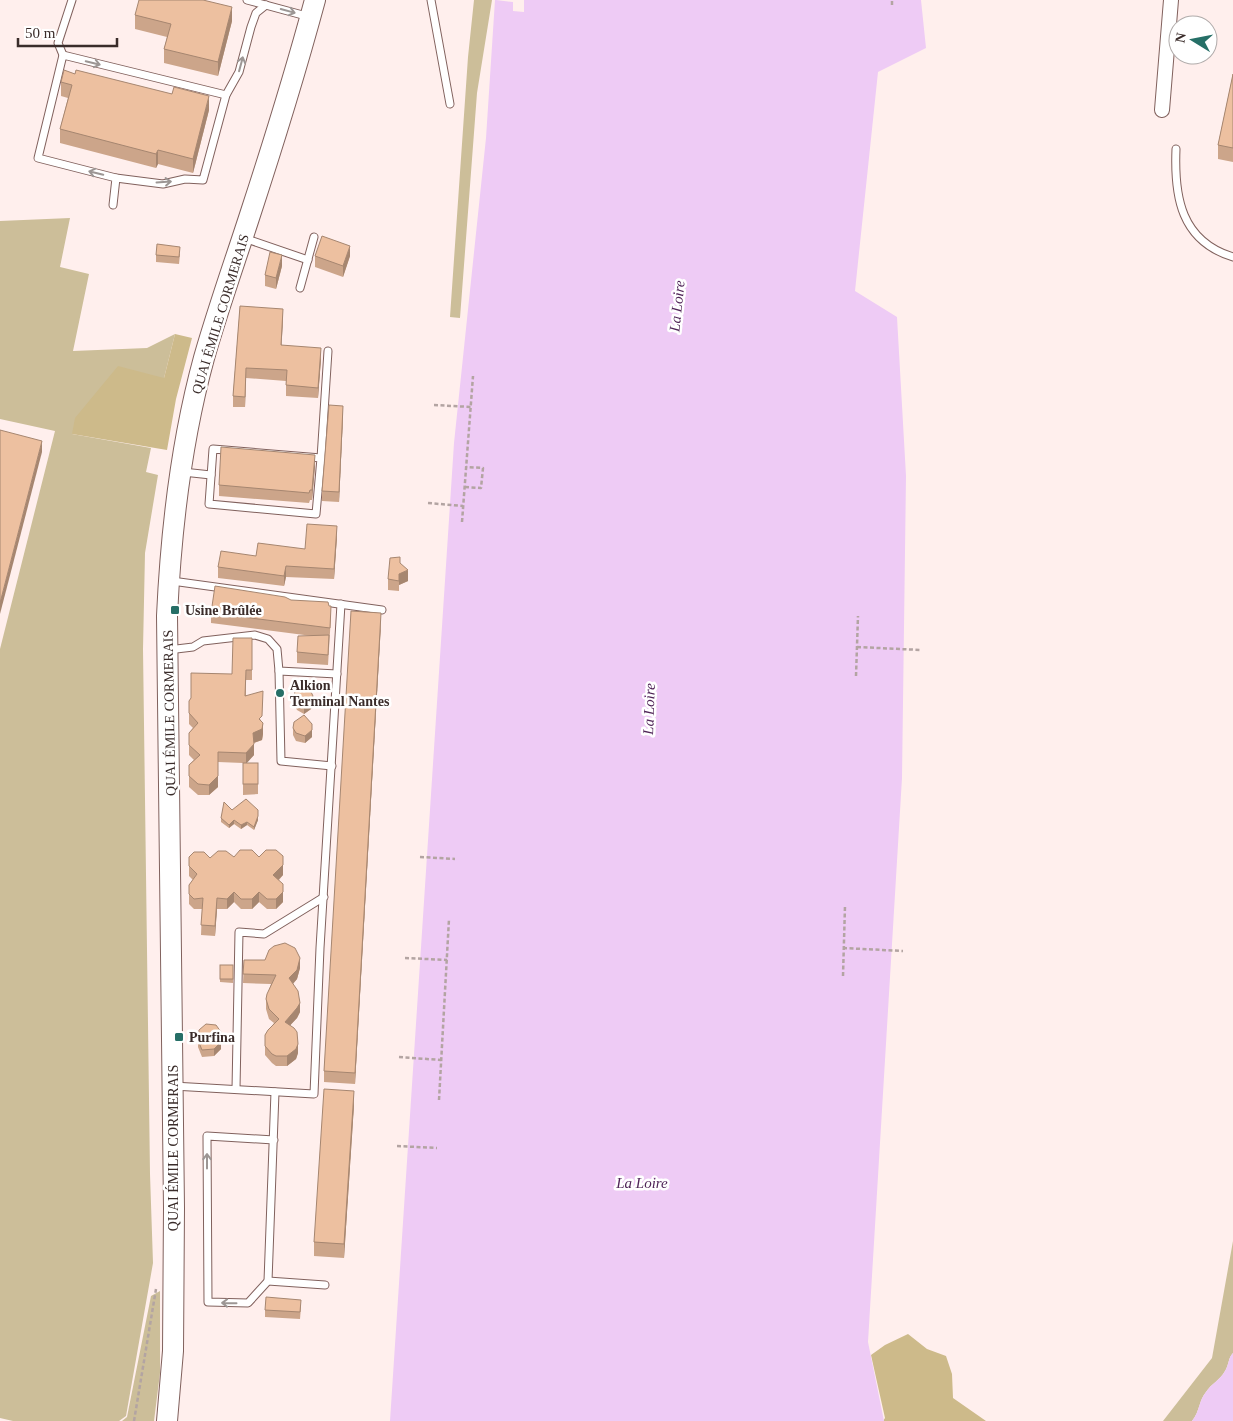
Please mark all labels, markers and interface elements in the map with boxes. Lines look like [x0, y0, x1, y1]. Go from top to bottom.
one-way arrow [280, 7, 296, 16]
scale bar [18, 15, 116, 47]
north arrow [1168, 15, 1218, 65]
text: 50 m [25, 25, 56, 41]
text: N [1172, 32, 1189, 44]
one-way arrow [237, 56, 246, 72]
one-way arrow [85, 59, 101, 68]
one-way arrow [88, 168, 104, 177]
one-way arrow [156, 178, 172, 187]
street label: QUAI ÉMILE CORMERAIS [188, 232, 252, 396]
water label: La Loire [666, 279, 688, 333]
place label: Usine Brûlée [185, 603, 262, 618]
marker: Usine Brûlée [169, 604, 181, 616]
street label: QUAI ÉMILE CORMERAIS [160, 630, 178, 796]
place label: Alkion Terminal Nantes [290, 678, 390, 709]
water label: La Loire [640, 683, 658, 736]
marker: Alkion Terminal Nantes [274, 687, 286, 699]
place label: Purfina [189, 1030, 235, 1045]
marker: Purfina [173, 1031, 185, 1043]
street label: QUAI ÉMILE CORMERAIS [165, 1065, 181, 1231]
one-way arrow [202, 1153, 212, 1170]
water label: La Loire [615, 1175, 668, 1191]
one-way arrow [221, 1298, 238, 1308]

